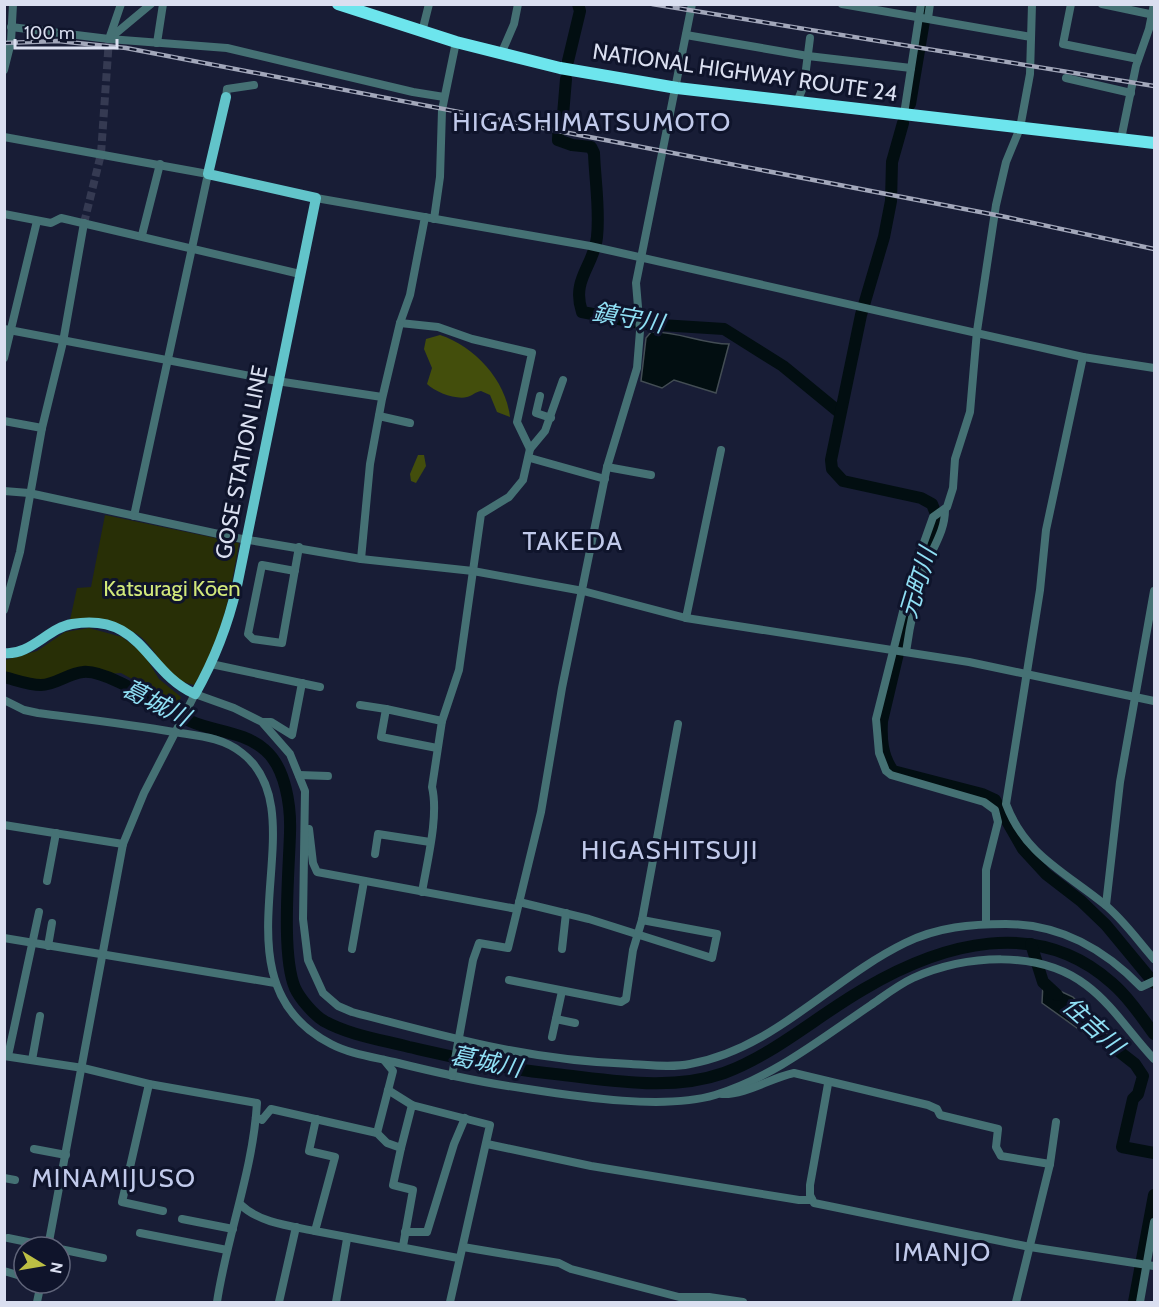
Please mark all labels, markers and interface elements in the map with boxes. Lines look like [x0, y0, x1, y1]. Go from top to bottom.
scale bar [15, 12, 117, 50]
text: 100 m [24, 22, 75, 44]
street label: NATIONAL HIGHWAY ROUTE 24 [591, 38, 899, 107]
district label: HIGASHIMATSUMOTO [452, 106, 732, 138]
water label: 鎮守川 [590, 297, 669, 339]
street label: GOSE STATION LINE [209, 363, 273, 561]
district label: TAKEDA [522, 525, 624, 557]
water label: 元町川 [893, 541, 943, 622]
park label: Katsuragi Kōen [103, 575, 241, 602]
water label: 葛城川 [118, 673, 198, 733]
district label: HIGASHITSUJI [581, 834, 759, 866]
water label: 住吉川 [1057, 991, 1132, 1063]
water label: 葛城川 [448, 1040, 527, 1083]
district label: MINAMIJUSO [31, 1162, 197, 1194]
north arrow [12, 1235, 72, 1295]
district label: IMANJO [894, 1236, 992, 1268]
text: N [46, 1260, 67, 1275]

